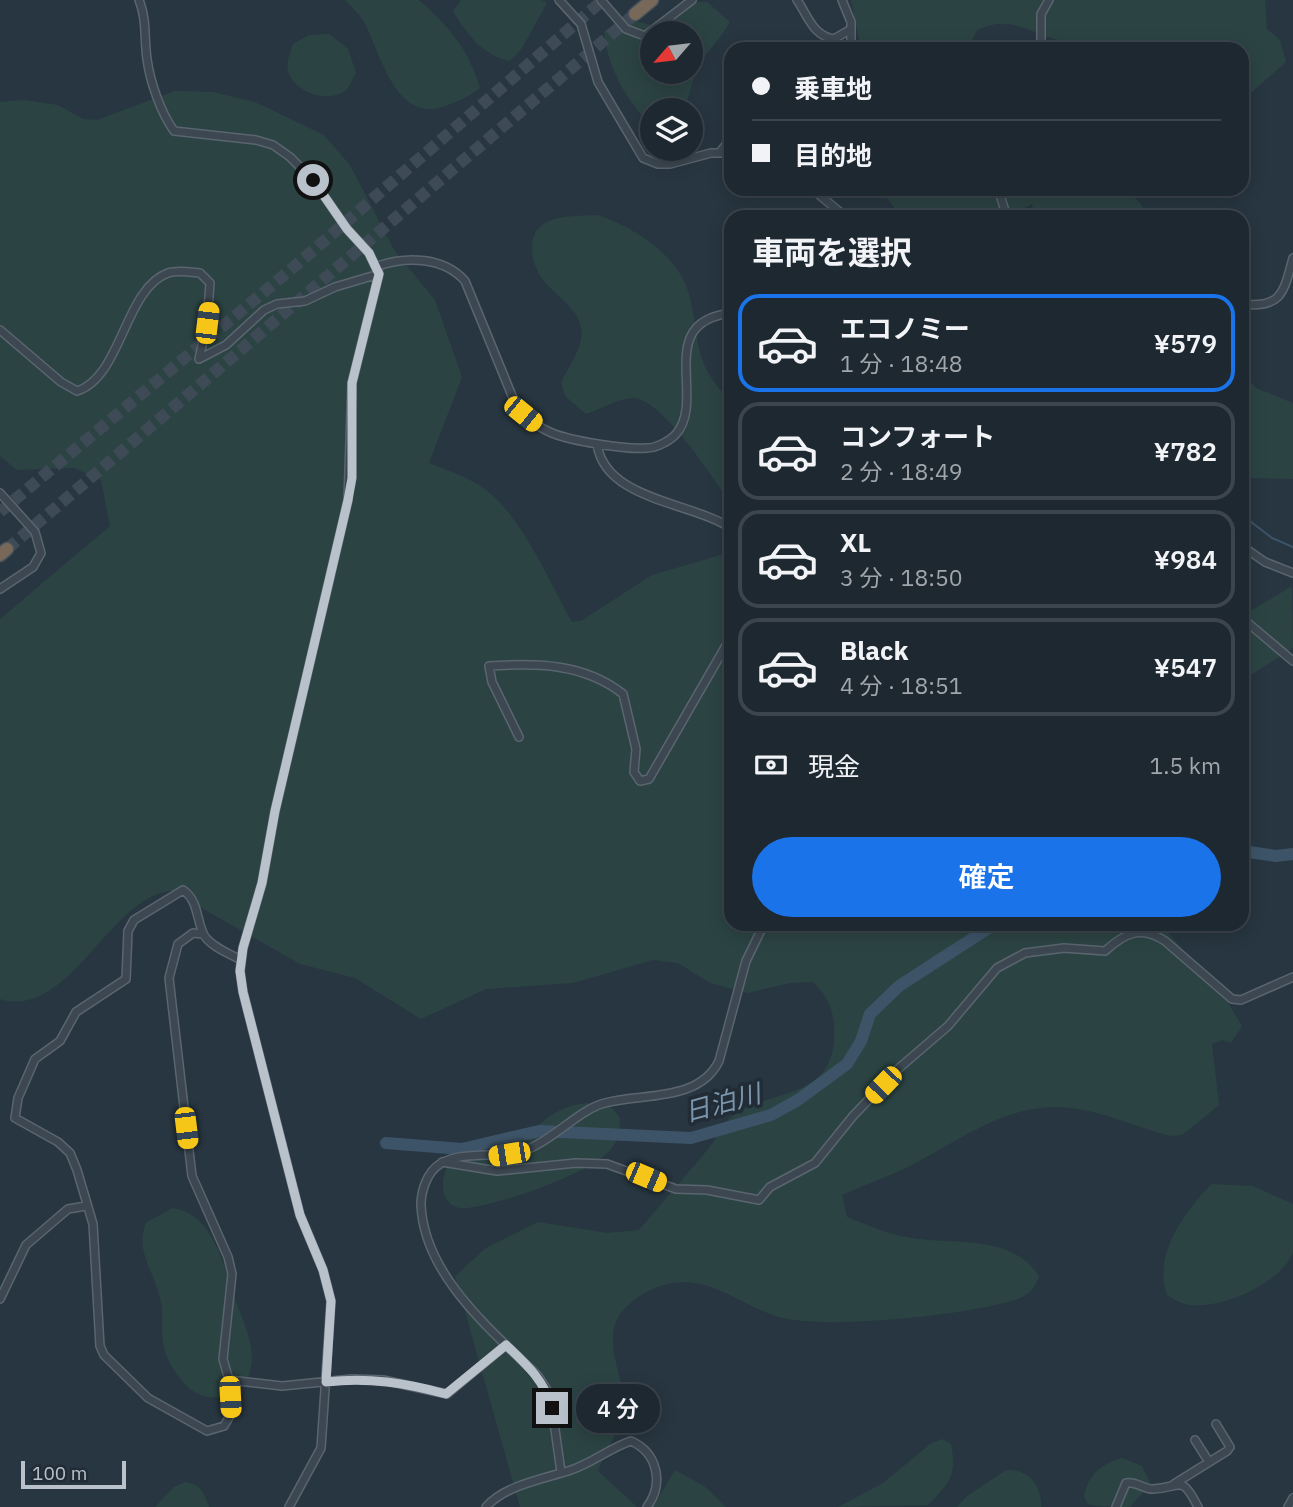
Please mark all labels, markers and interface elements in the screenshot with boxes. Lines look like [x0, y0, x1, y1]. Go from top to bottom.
north arrow [640, 21, 704, 84]
map controls [640, 21, 703, 161]
text: 乗車地 [794, 71, 872, 105]
button: layers [640, 98, 703, 161]
text: 目的地 [794, 138, 872, 172]
route start [297, 164, 329, 196]
text: 車両を選択 [752, 231, 912, 273]
car [195, 301, 220, 345]
text: エコノミー [840, 311, 970, 345]
icon: car [756, 312, 819, 375]
text: ¥579 [1154, 326, 1217, 360]
text: 1 分 · 18:48 [840, 348, 963, 378]
car [501, 393, 546, 435]
text: コンフォート [840, 419, 995, 453]
icon: car [756, 420, 819, 483]
text: ¥782 [1154, 434, 1217, 468]
text: 2 分 · 18:49 [840, 456, 963, 486]
text: XL [840, 525, 871, 559]
icon: car [756, 528, 819, 591]
text: ¥984 [1154, 542, 1217, 576]
text: 3 分 · 18:50 [840, 562, 963, 592]
text: Black [840, 633, 908, 667]
icon: car [756, 636, 819, 699]
text: ¥547 [1154, 650, 1217, 684]
text: 4 分 · 18:51 [840, 670, 963, 700]
icon: cash [752, 746, 790, 784]
text: 現金 [808, 749, 860, 783]
text: 1.5 km [1150, 750, 1221, 780]
button: 確定 [752, 837, 1221, 917]
car [861, 1063, 906, 1107]
water label: 日泊川 [680, 1075, 767, 1129]
car [174, 1106, 199, 1150]
car [487, 1140, 532, 1168]
car [623, 1159, 670, 1195]
car [219, 1375, 242, 1419]
callout: 4 分 [576, 1384, 660, 1432]
route end [536, 1392, 568, 1424]
text: 4 分 [597, 1393, 639, 1423]
scale bar [21, 1458, 126, 1490]
text: 100 m [32, 1461, 87, 1485]

